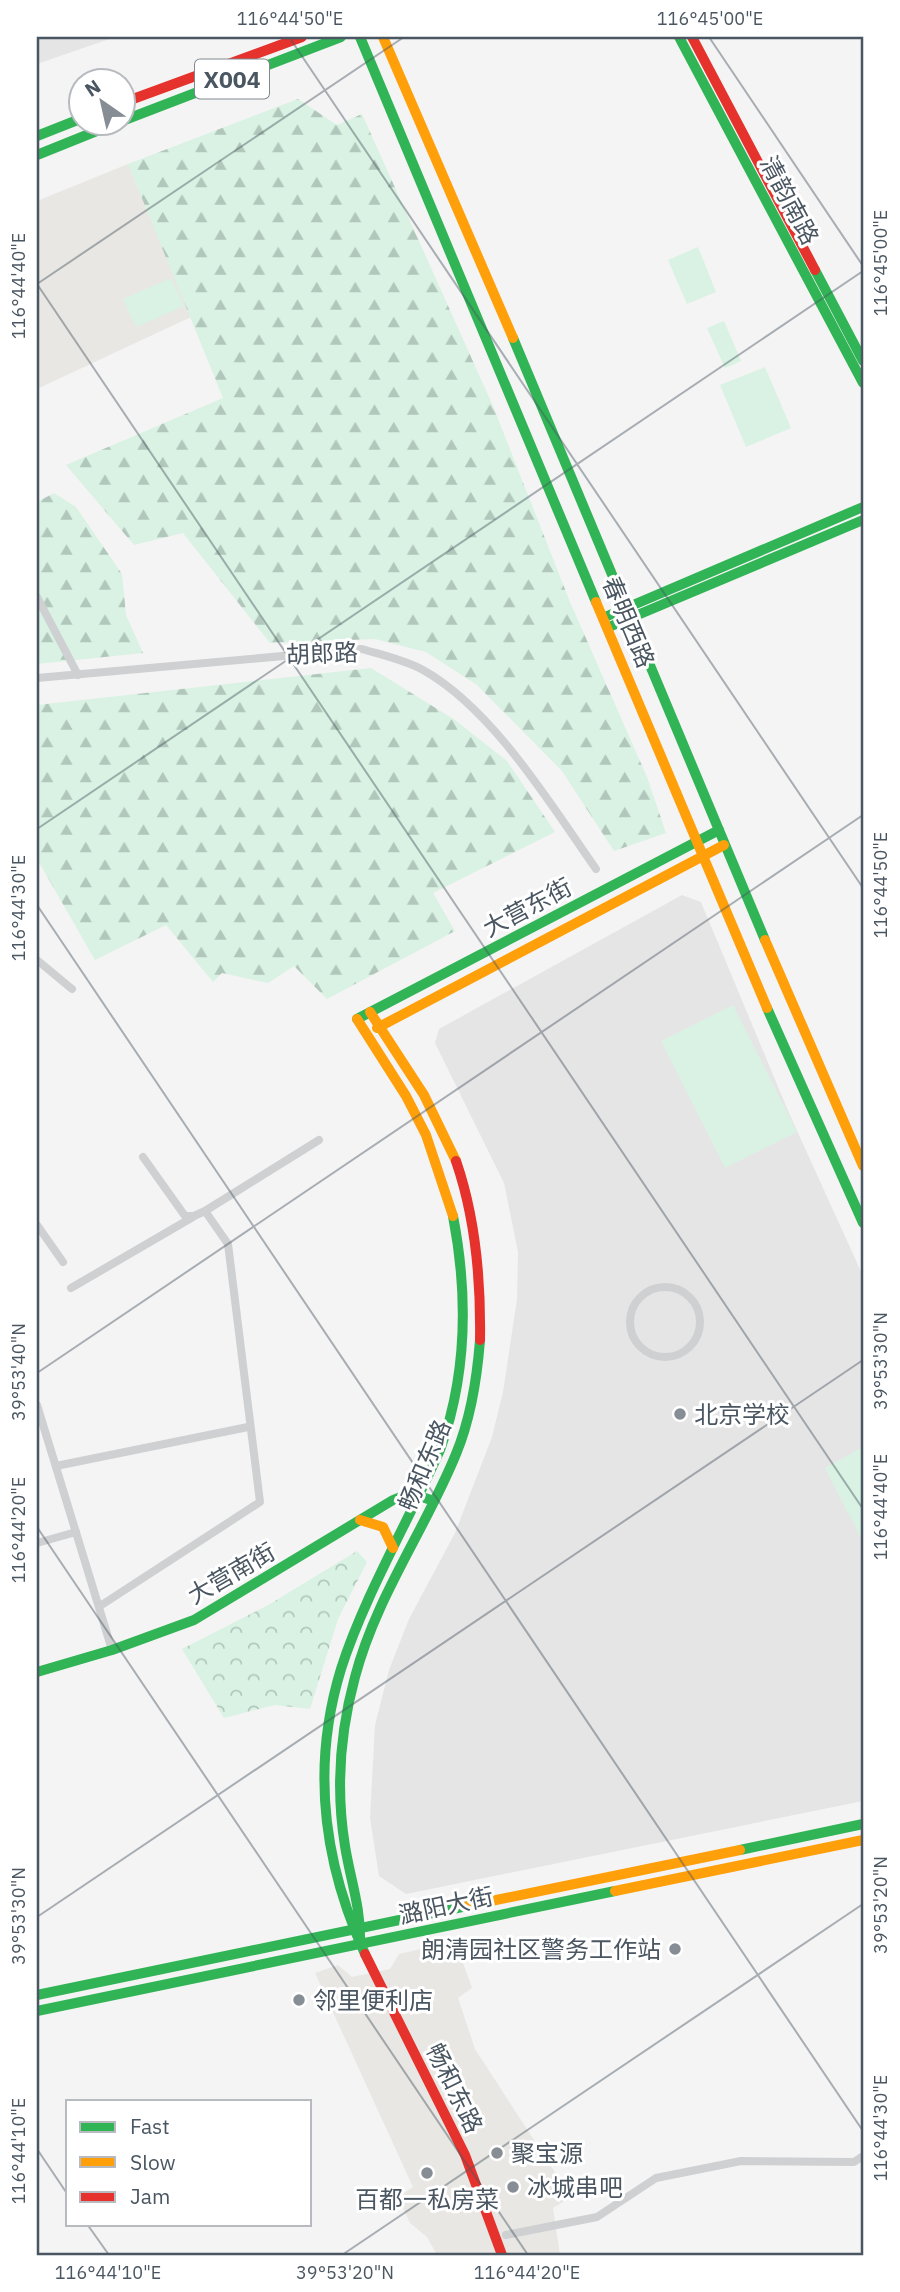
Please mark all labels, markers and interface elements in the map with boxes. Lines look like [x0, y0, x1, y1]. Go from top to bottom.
text: 116°44'50"E [237, 7, 343, 30]
text: 116°45'00"E [657, 7, 763, 30]
road number: X004 [195, 60, 269, 99]
north arrow [66, 66, 136, 136]
text: N [80, 74, 105, 102]
street label: 清韵南路 [753, 150, 827, 250]
text: 116°45'00"E [869, 210, 892, 316]
text: 116°44'40"E [7, 233, 30, 339]
street label: 春明西路 [596, 572, 662, 672]
street label: 胡郎路 [285, 636, 359, 670]
text: 116°44'50"E [869, 832, 892, 938]
text: 116°44'30"E [7, 855, 30, 961]
street label: 大营东街 [477, 870, 577, 944]
text: 39°53'30"N [869, 1312, 892, 1410]
text: 39°53'40"N [7, 1323, 30, 1421]
place label: 北京学校 [694, 1398, 790, 1430]
marker: 北京学校 [672, 1406, 688, 1422]
street label: 畅和东路 [391, 1415, 457, 1515]
text: 116°44'40"E [869, 1454, 892, 1560]
text: 116°44'20"E [7, 1477, 30, 1583]
street label: 大营南街 [181, 1535, 281, 1611]
text: 39°53'20"N [869, 1856, 892, 1954]
text: 39°53'30"N [7, 1867, 30, 1965]
street label: 潞阳大街 [396, 1879, 496, 1931]
place label: 朗清园社区警务工作站 [421, 1933, 661, 1965]
marker: 朗清园社区警务工作站 [667, 1941, 683, 1957]
place label: 邻里便利店 [313, 1984, 433, 2016]
marker: 邻里便利店 [291, 1992, 307, 2008]
street label: 畅和东路 [420, 2038, 490, 2138]
text: 116°44'30"E [869, 2075, 892, 2181]
text: 116°44'10"E [7, 2098, 30, 2204]
legend [66, 2100, 312, 2226]
text: Fast [130, 2112, 170, 2140]
place label: 聚宝源 [511, 2137, 583, 2169]
marker: 聚宝源 [489, 2145, 505, 2161]
text: Slow [130, 2148, 176, 2176]
marker: 百都一私房菜 [419, 2165, 435, 2181]
place label: 冰城串吧 [527, 2171, 623, 2203]
marker: 冰城串吧 [505, 2179, 521, 2195]
text: Jam [130, 2182, 170, 2210]
place label: 百都一私房菜 [355, 2183, 499, 2215]
text: 116°44'10"E [55, 2261, 161, 2284]
text: 39°53'20"N [296, 2261, 394, 2284]
text: 116°44'20"E [474, 2261, 580, 2284]

